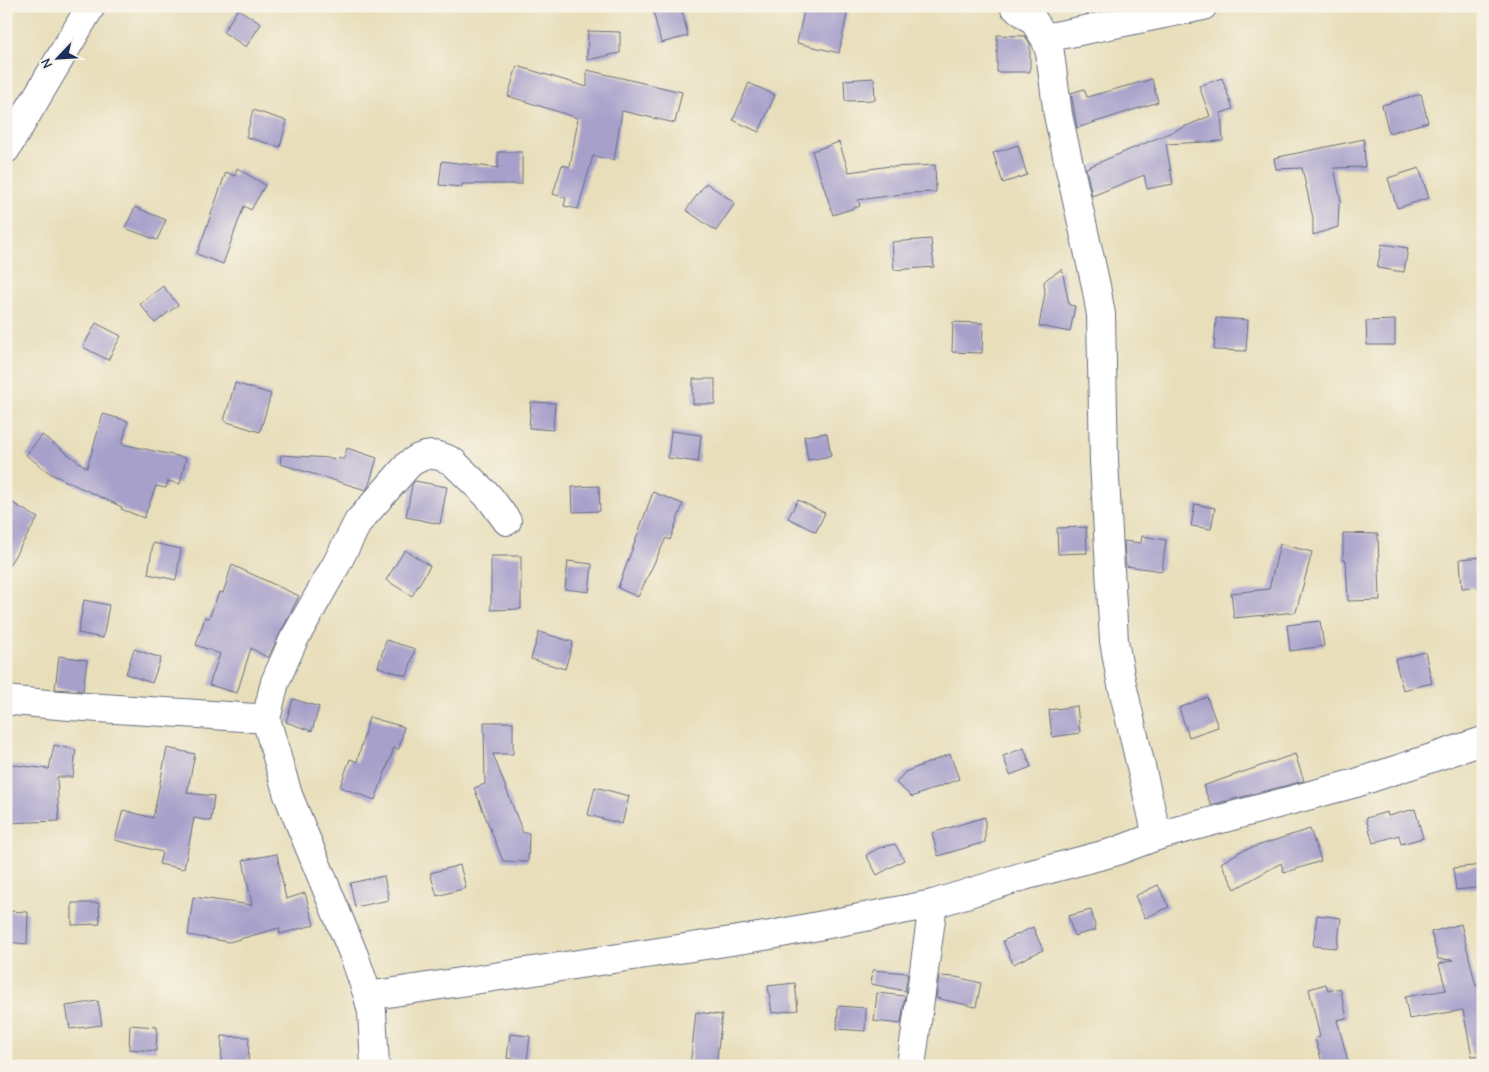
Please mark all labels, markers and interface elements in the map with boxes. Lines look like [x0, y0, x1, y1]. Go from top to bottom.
north arrow [32, 32, 82, 82]
text: N [37, 56, 56, 71]

